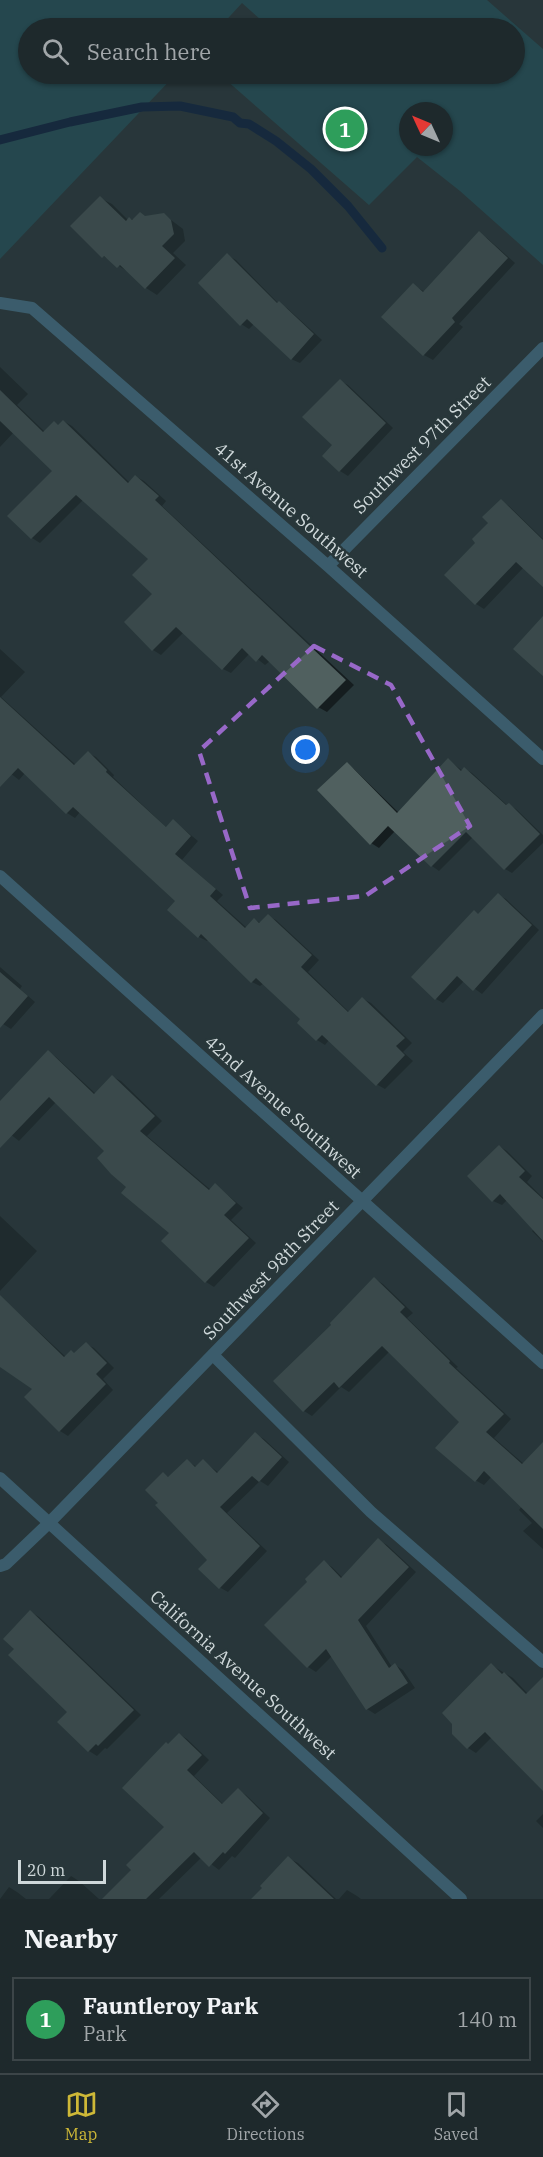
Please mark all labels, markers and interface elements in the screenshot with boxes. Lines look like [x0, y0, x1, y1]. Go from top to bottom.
search box [18, 18, 525, 84]
icon: search [39, 35, 72, 68]
text: Search here [87, 37, 211, 66]
north arrow [399, 102, 453, 156]
pin: 1 [326, 106, 364, 152]
street label: Southwest 97th Street [348, 371, 496, 519]
street label: 41st Avenue Southwest [210, 437, 373, 583]
your location [291, 735, 320, 764]
street label: 42nd Avenue Southwest [200, 1030, 367, 1183]
street label: Southwest 98th Street [198, 1195, 343, 1345]
street label: California Avenue Southwest [145, 1585, 341, 1764]
scale bar [18, 1857, 106, 1884]
text: 20 m [27, 1860, 65, 1880]
text: Nearby [24, 1921, 118, 1955]
text: Fauntleroy Park [83, 1991, 258, 2020]
text: 1 [40, 2006, 52, 2033]
text: 140 m [457, 2006, 517, 2033]
text: Park [83, 2020, 127, 2047]
tab: Map [65, 2088, 98, 2144]
tab: Directions [227, 2088, 305, 2144]
tab: Saved [434, 2088, 478, 2144]

